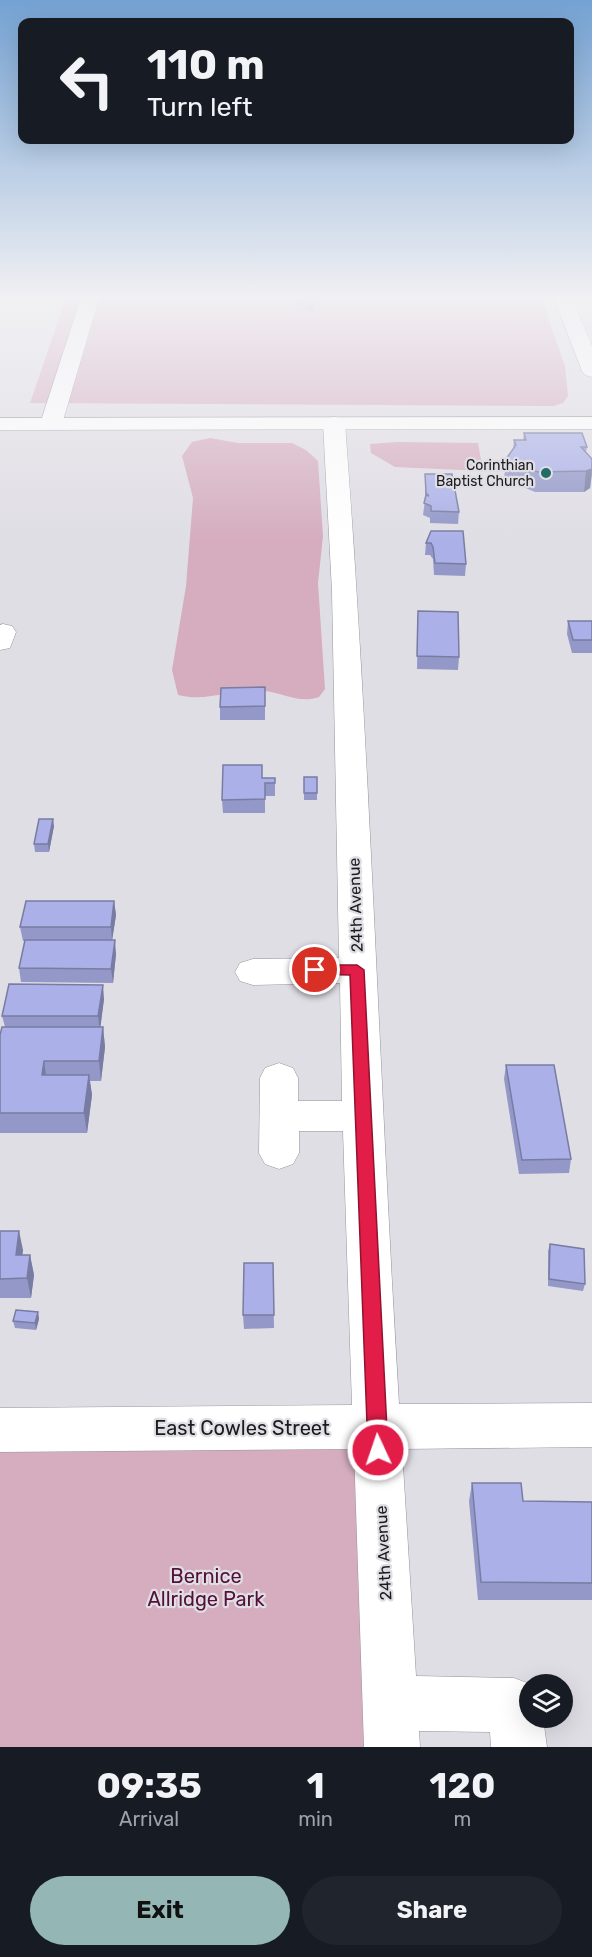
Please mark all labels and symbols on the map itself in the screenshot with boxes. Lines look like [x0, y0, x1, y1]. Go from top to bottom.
place label: Corinthian Baptist Church [436, 457, 534, 490]
marker: Corinthian Baptist Church [539, 466, 553, 480]
street label: 24th Avenue [344, 857, 367, 953]
pin [289, 944, 340, 995]
street label: East Cowles Street [154, 1416, 330, 1440]
position arrow [346, 1418, 410, 1482]
street label: 24th Avenue [372, 1505, 395, 1601]
park label: Bernice Allridge Park [147, 1564, 265, 1611]

